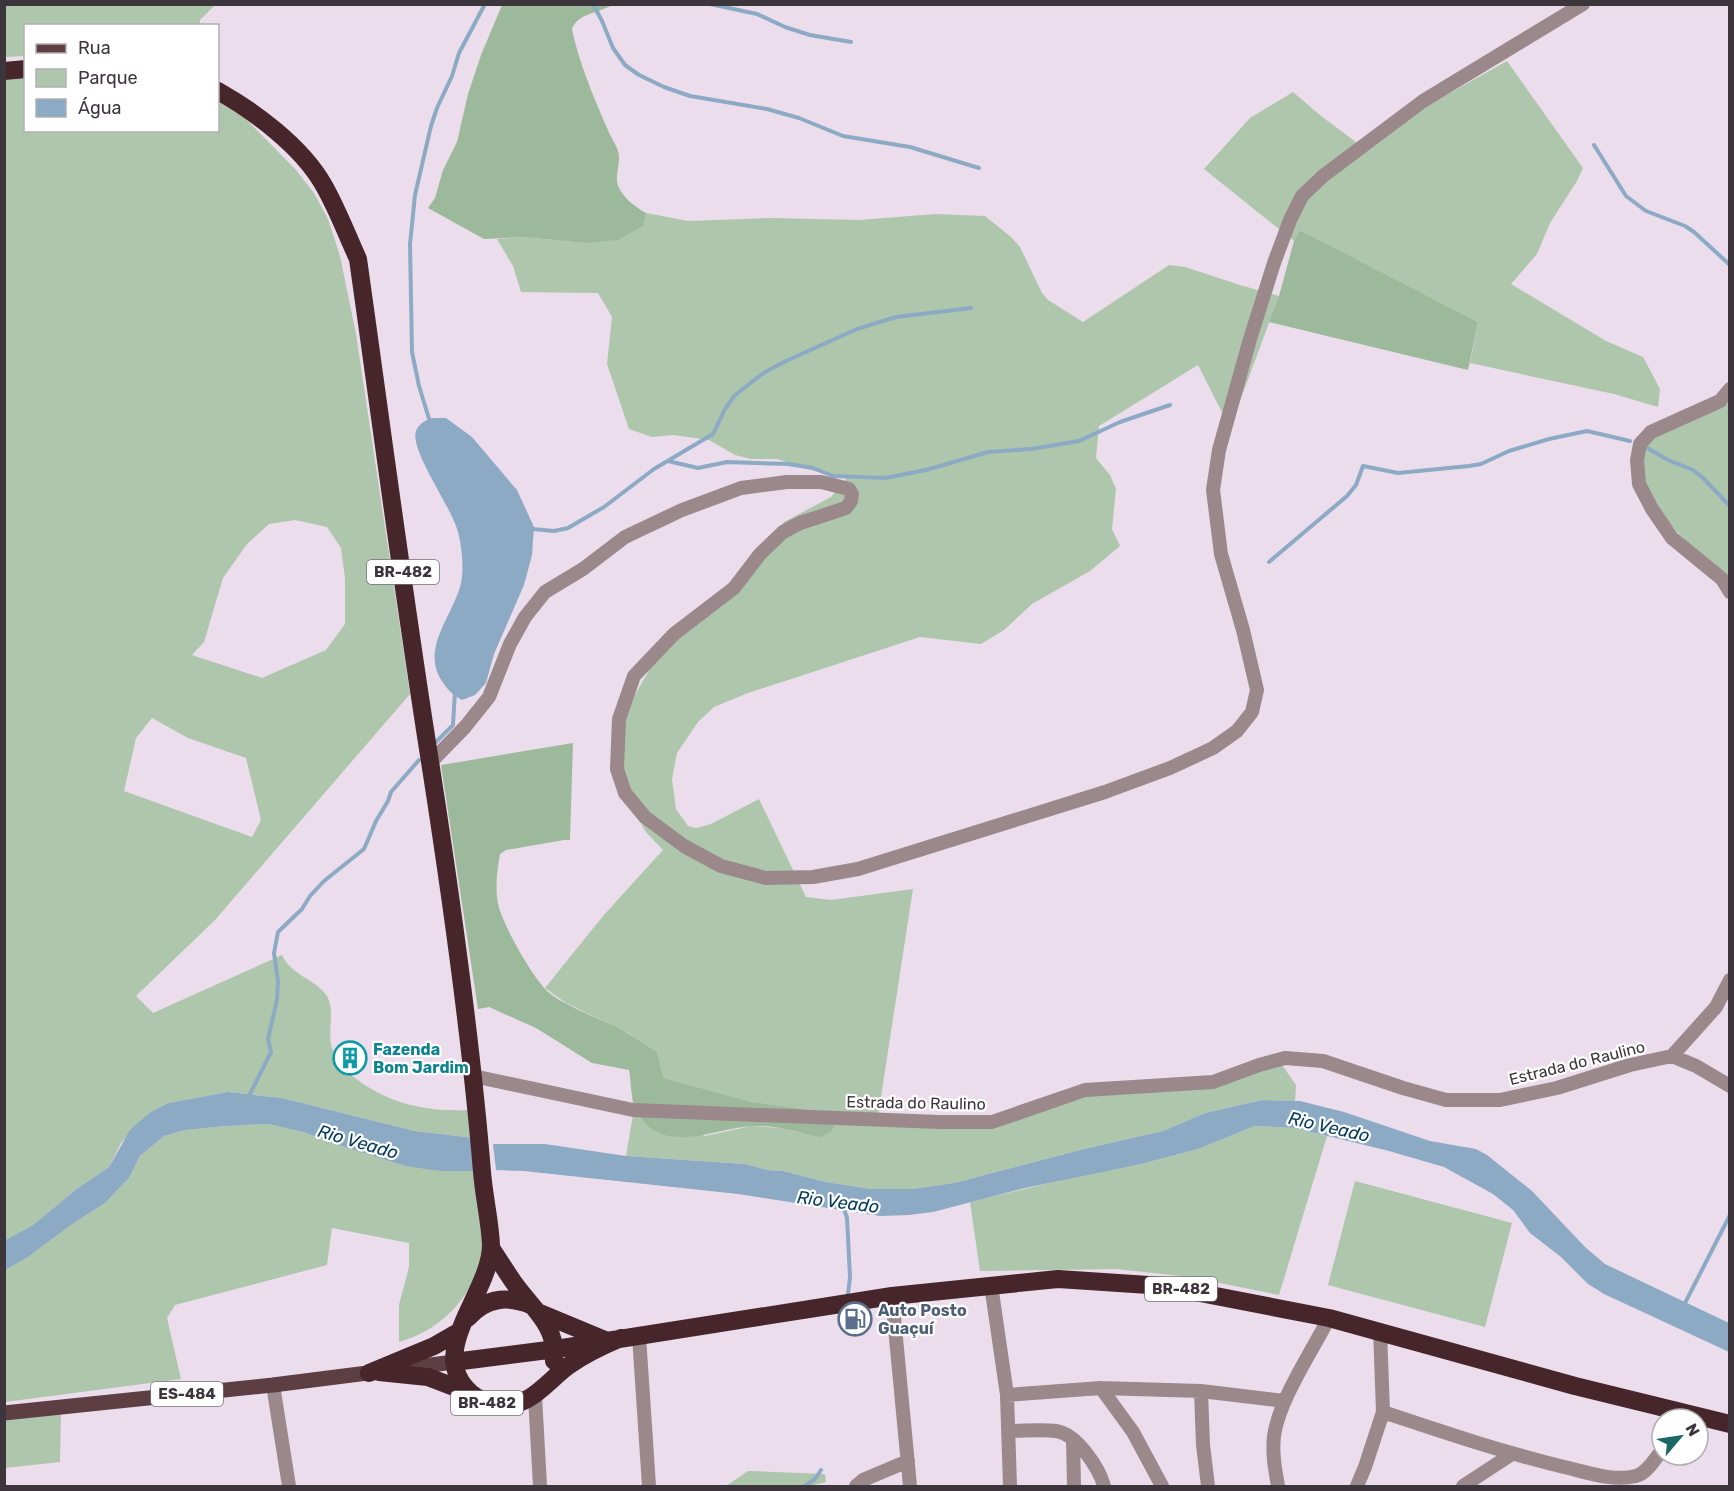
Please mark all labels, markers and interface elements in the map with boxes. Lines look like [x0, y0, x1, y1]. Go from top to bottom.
legend [24, 24, 219, 132]
text: Rua [78, 37, 111, 59]
text: Parque [78, 67, 138, 89]
text: Água [78, 97, 121, 119]
road number: BR-482 [367, 560, 439, 584]
street label: Estrada do Raulino [1507, 1037, 1647, 1089]
building icon: Fazenda Bom Jardim [332, 1040, 368, 1076]
place label: Fazenda Bom Jardim [373, 1040, 469, 1077]
street label: Estrada do Raulino [846, 1092, 986, 1114]
water label: Rio Veado [1286, 1107, 1372, 1147]
water label: Rio Veado [315, 1120, 401, 1164]
water label: Rio Veado [796, 1186, 880, 1218]
road number: BR-482 [1145, 1277, 1217, 1301]
fuel station icon: Auto Posto Guaçuí [837, 1301, 873, 1337]
place label: Auto Posto Guaçuí [878, 1301, 967, 1338]
road number: ES-484 [151, 1382, 223, 1406]
road number: BR-482 [451, 1391, 523, 1415]
north arrow [1650, 1407, 1710, 1467]
text: N [1682, 1420, 1704, 1440]

